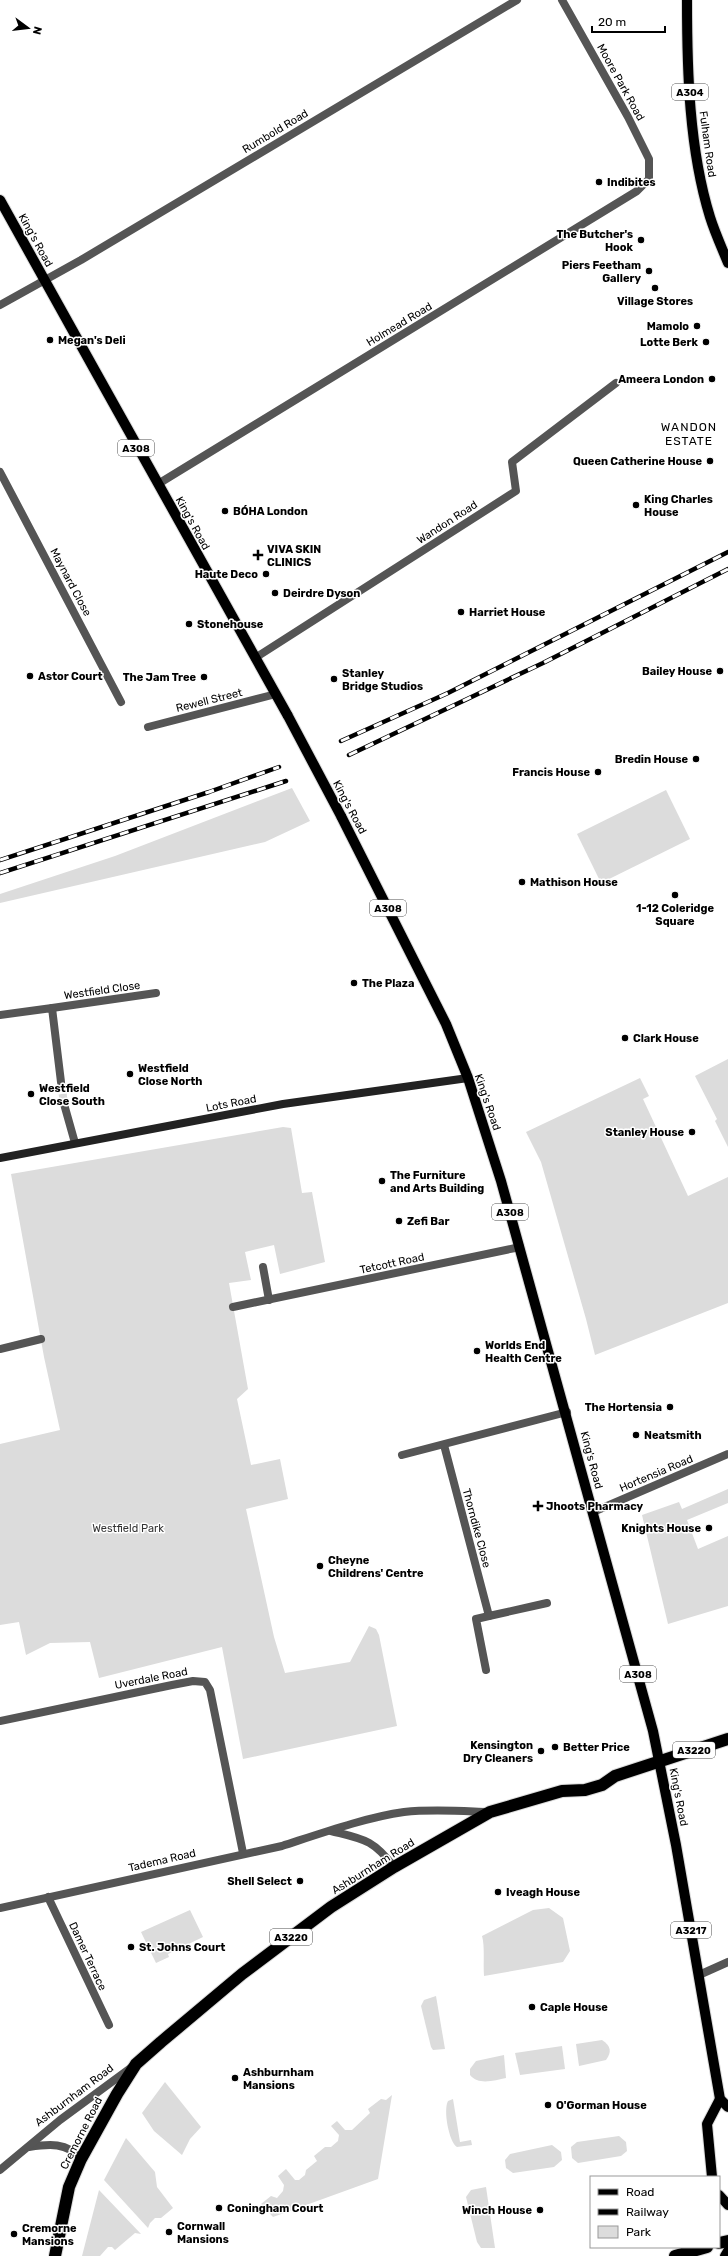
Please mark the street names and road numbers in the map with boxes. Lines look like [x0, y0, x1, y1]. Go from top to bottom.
street label: Moore Park Road [594, 42, 647, 123]
road number: A304 [672, 84, 708, 100]
street label: Rumbold Road [240, 107, 311, 156]
street label: Fulham Road [696, 110, 719, 178]
street label: King's Road [16, 211, 56, 269]
street label: Holmead Road [364, 300, 434, 349]
road number: A308 [118, 440, 154, 456]
street label: King's Road [173, 494, 213, 552]
street label: Wandon Road [415, 498, 480, 547]
street label: Maynard Close [47, 546, 94, 618]
street label: Rewell Street [175, 686, 244, 715]
street label: King's Road [330, 778, 369, 836]
road number: A308 [370, 900, 406, 916]
street label: Westfield Close [63, 979, 141, 1002]
street label: King's Road [472, 1072, 503, 1132]
street label: Lots Road [205, 1092, 257, 1115]
road number: A308 [492, 1204, 528, 1220]
street label: Tetcott Road [359, 1250, 425, 1277]
street label: King's Road [578, 1430, 605, 1490]
street label: Hortensia Road [617, 1452, 695, 1495]
street label: Thorndike Close [460, 1487, 493, 1569]
street label: Uverdale Road [114, 1665, 189, 1692]
road number: A308 [620, 1666, 656, 1682]
road number: A3220 [673, 1742, 715, 1758]
street label: King's Road [667, 1767, 691, 1827]
street label: Ashburnham Road [330, 1836, 417, 1897]
street label: Tadema Road [127, 1846, 197, 1875]
street label: Damer Terrace [66, 1920, 109, 1992]
road number: A3217 [671, 1922, 711, 1938]
road number: A3220 [270, 1929, 312, 1945]
street label: Ashburnham Road [32, 2062, 116, 2129]
street label: Cremorne Road [58, 2095, 105, 2172]

